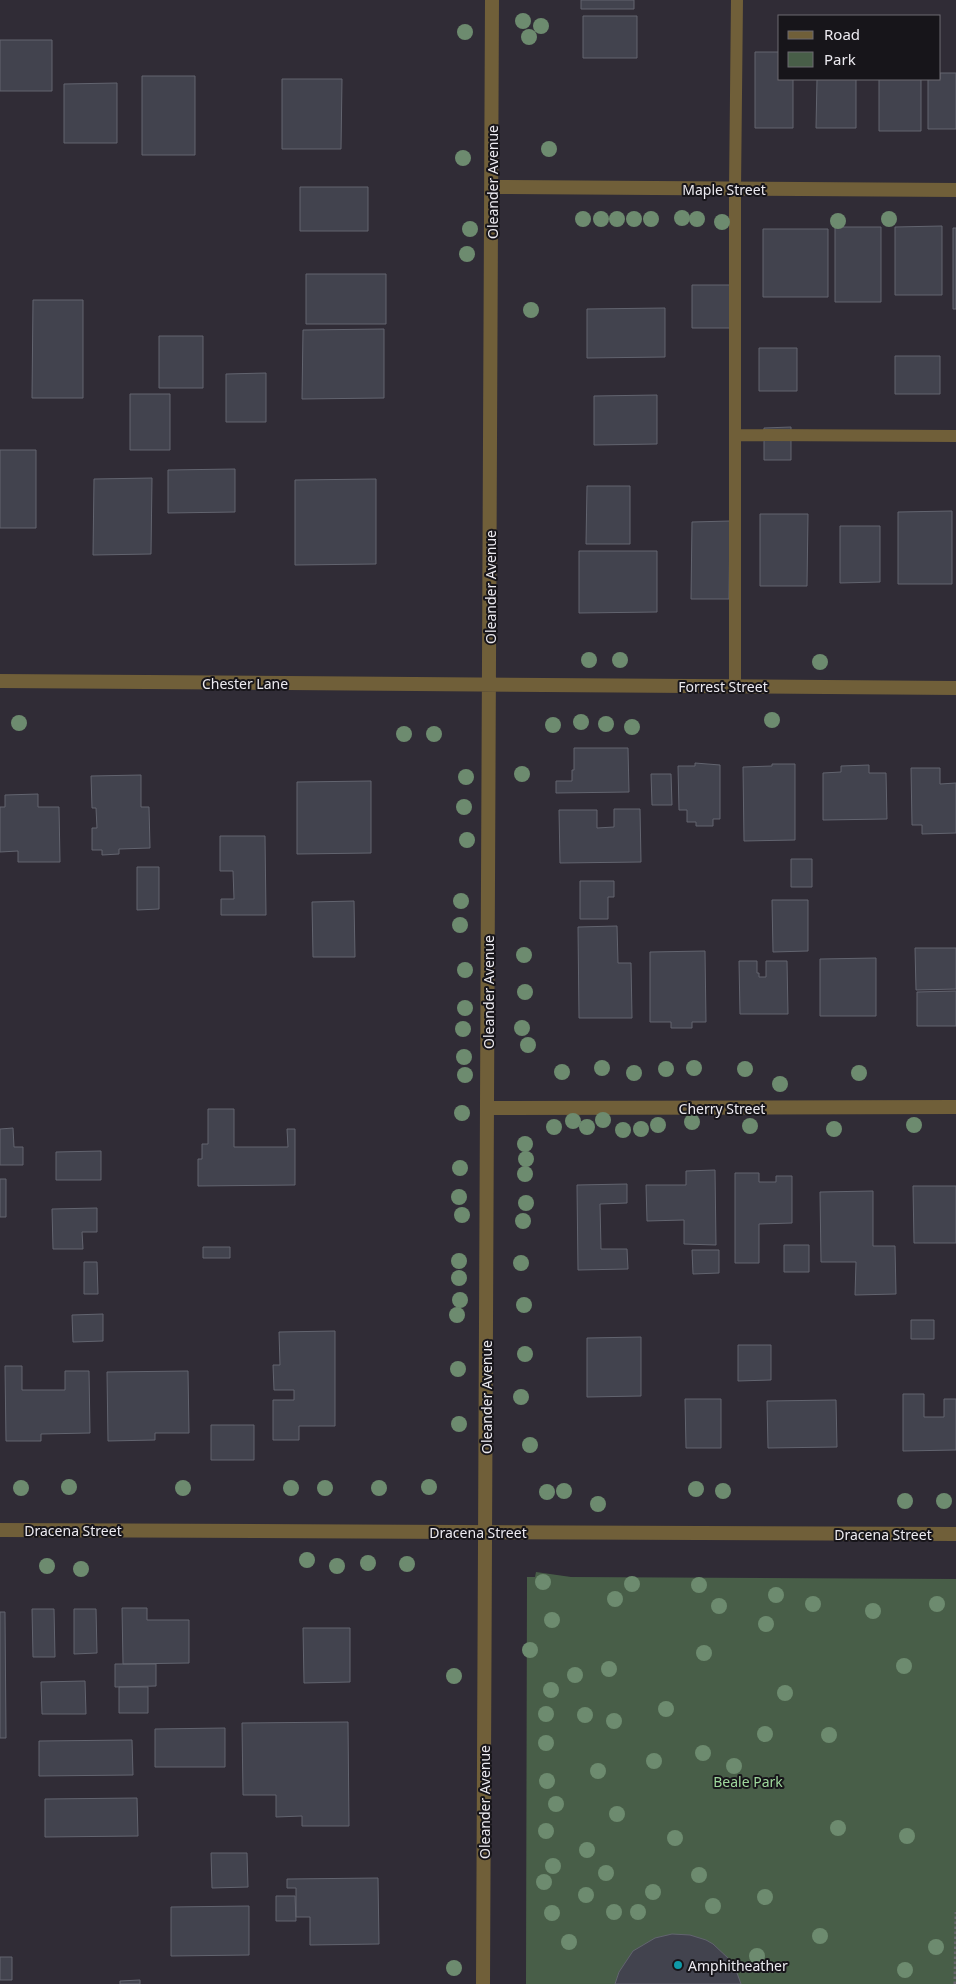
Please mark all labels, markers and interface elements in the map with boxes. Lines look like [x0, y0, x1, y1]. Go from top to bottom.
legend [778, 15, 941, 80]
text: Road [824, 24, 860, 44]
text: Park [824, 49, 856, 69]
street label: Oleander Avenue [483, 125, 502, 239]
street label: Maple Street [682, 180, 766, 199]
street label: Oleander Avenue [481, 530, 500, 644]
street label: Chester Lane [202, 674, 288, 693]
street label: Forrest Street [678, 677, 768, 696]
street label: Oleander Avenue [479, 935, 498, 1049]
street label: Cherry Street [679, 1099, 765, 1118]
street label: Oleander Avenue [477, 1340, 496, 1454]
street label: Dracena Street [24, 1521, 122, 1540]
street label: Dracena Street [429, 1523, 527, 1542]
street label: Dracena Street [834, 1525, 932, 1544]
street label: Oleander Avenue [475, 1745, 494, 1859]
park label: Beale Park [713, 1772, 783, 1791]
place label: Amphitheather [688, 1956, 788, 1975]
marker: Amphitheather [672, 1959, 684, 1971]

